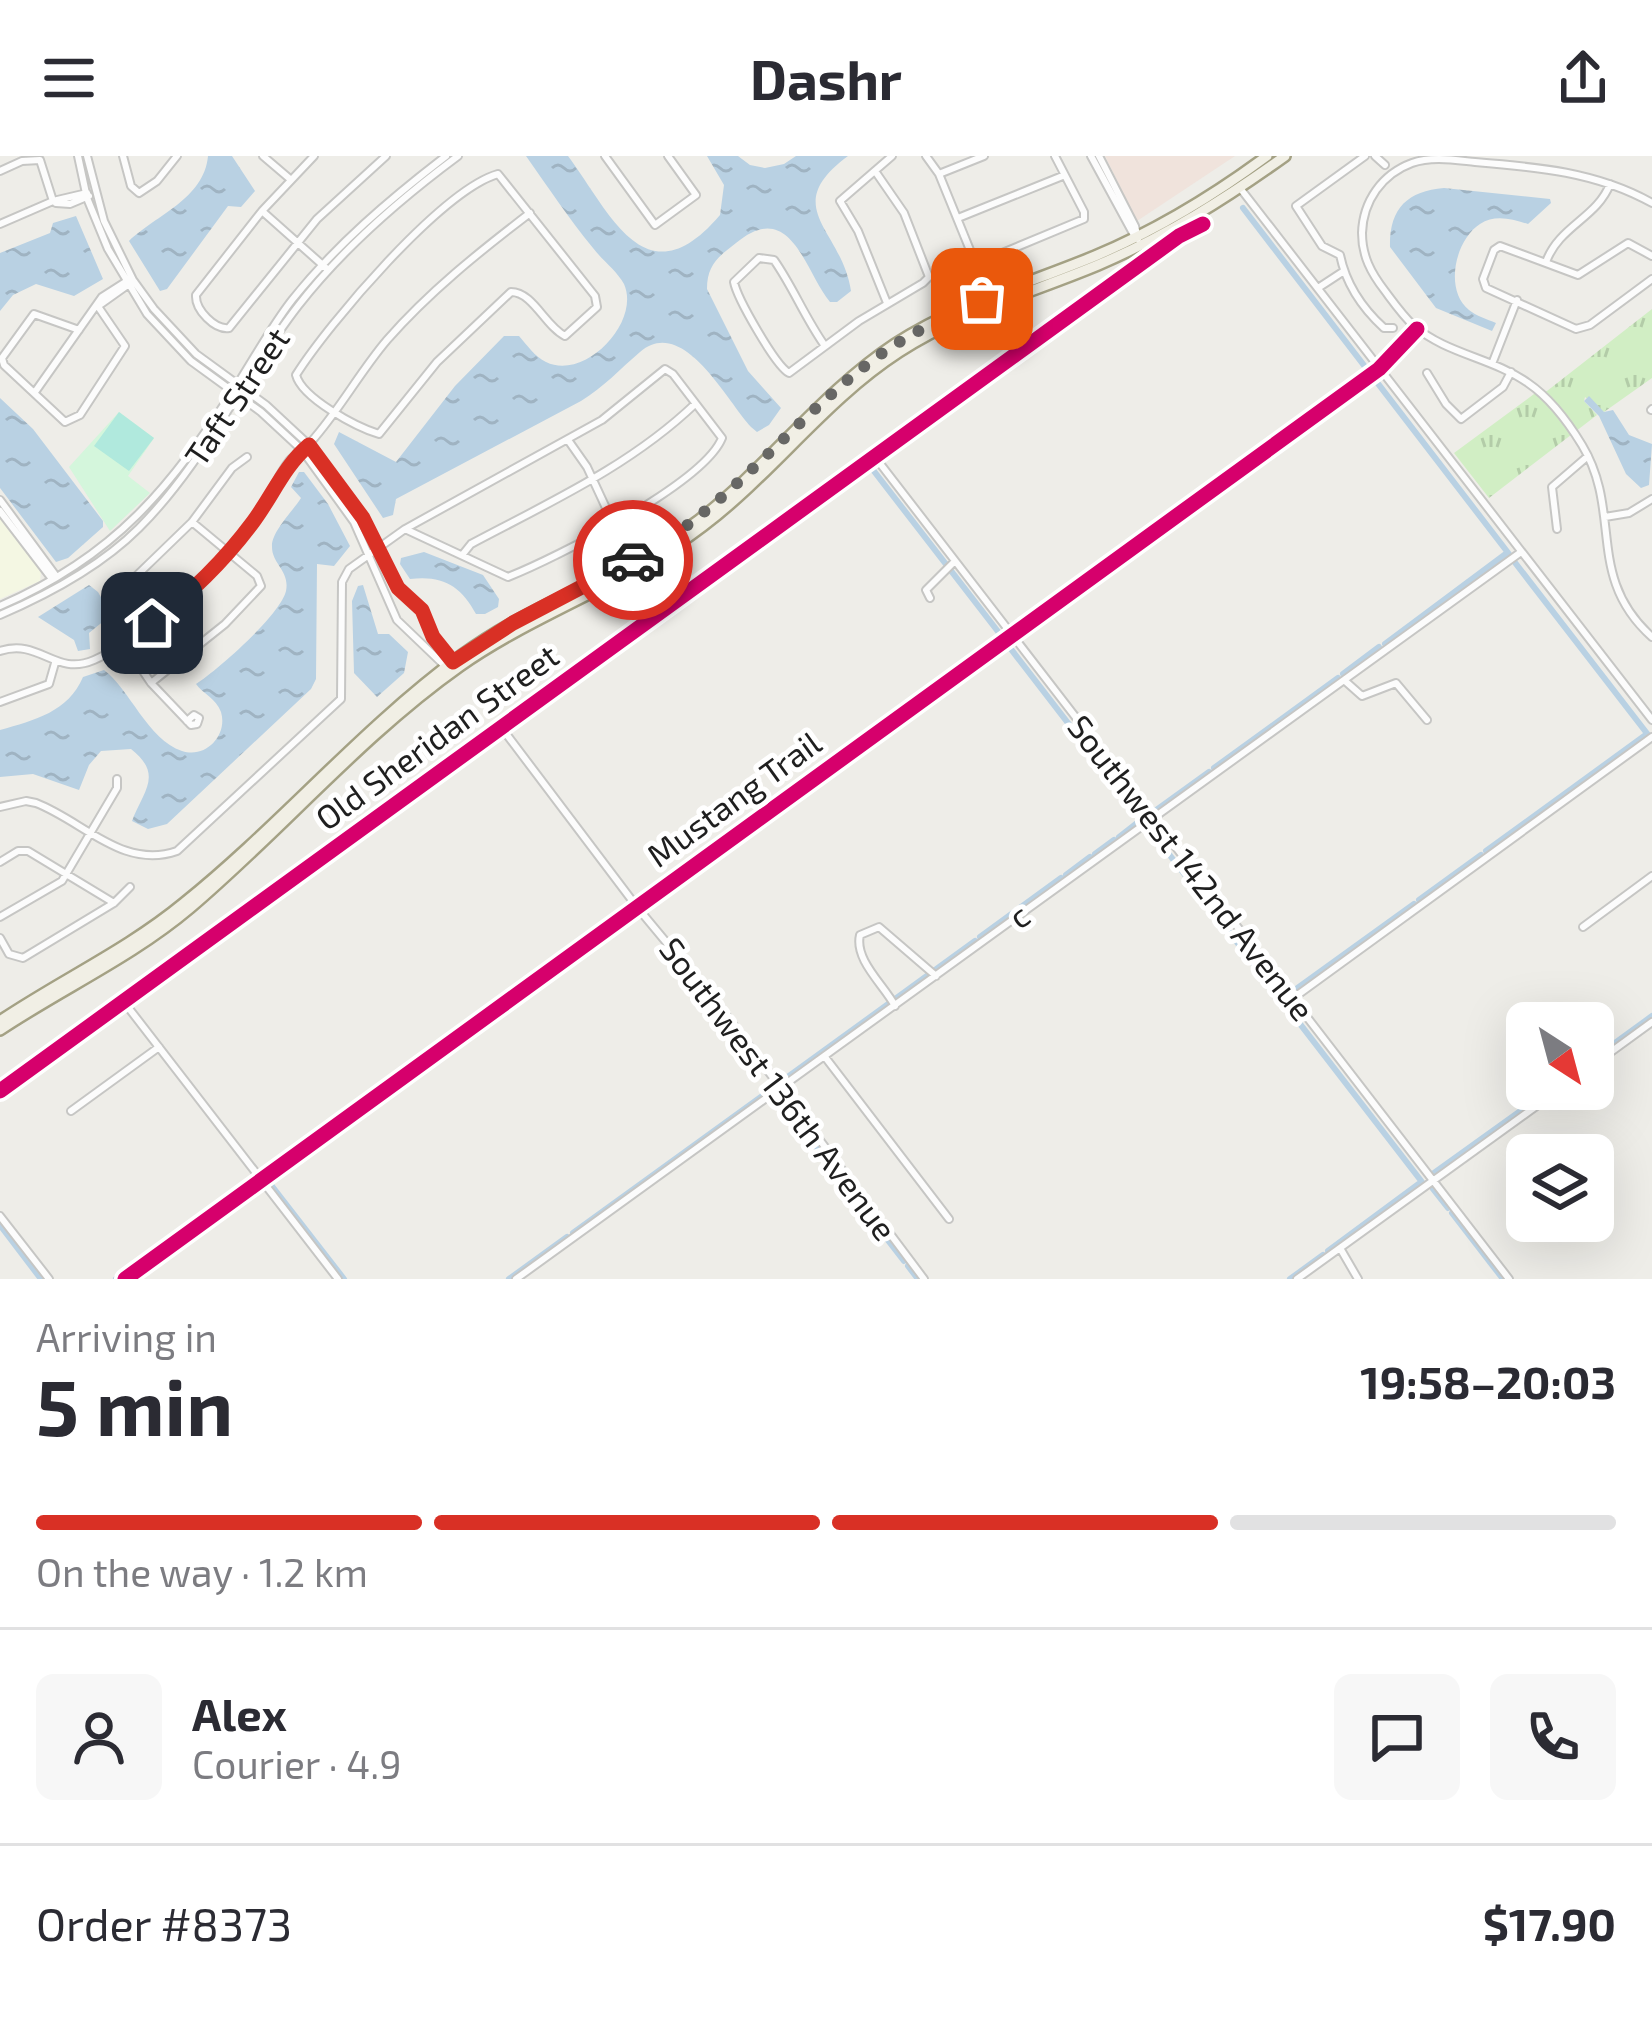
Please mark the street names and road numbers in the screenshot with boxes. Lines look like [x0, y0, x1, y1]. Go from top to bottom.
street label: Taft Street [175, 320, 297, 473]
street label: Old Sheridan Street [307, 635, 566, 838]
street label: Southwest 142nd Avenue [1060, 707, 1323, 1028]
street label: Mustang Trail [639, 722, 828, 875]
street label: c [1000, 894, 1037, 936]
street label: Southwest 136th Avenue [652, 929, 906, 1248]

